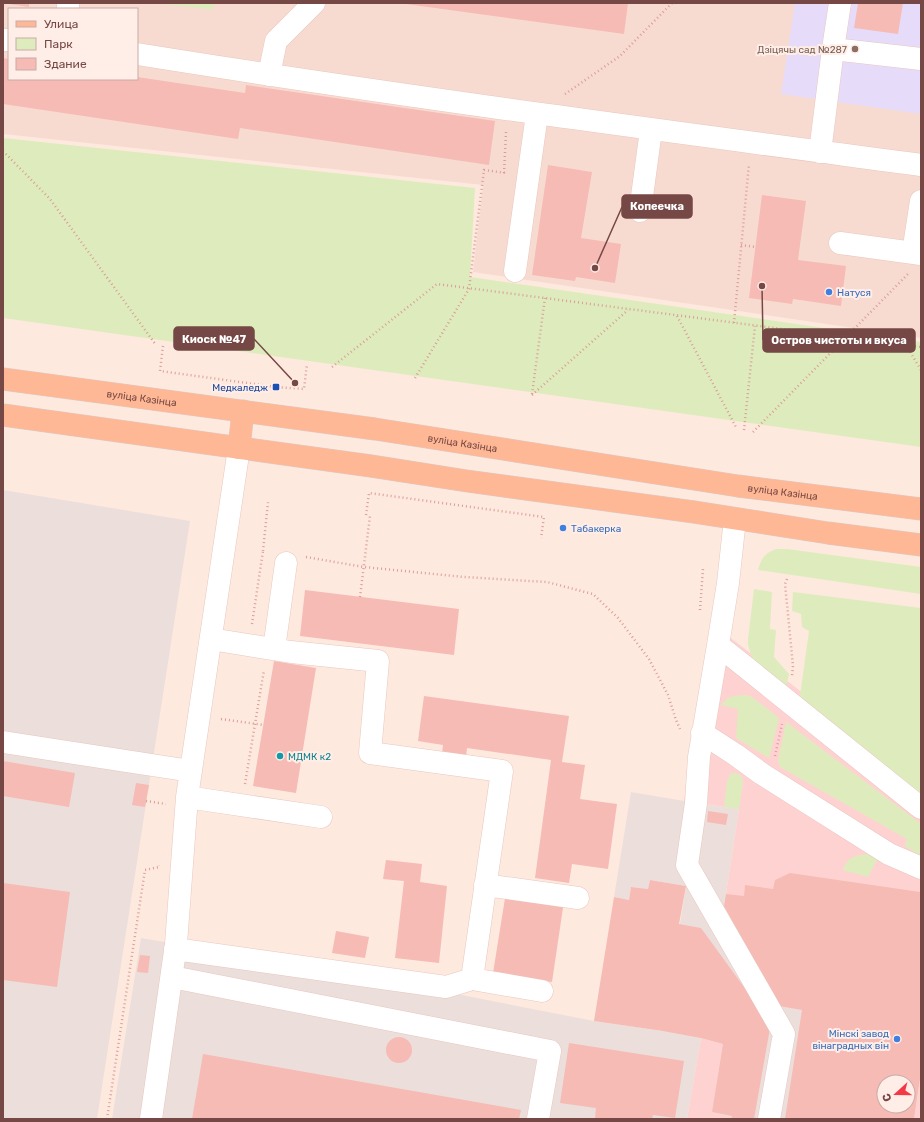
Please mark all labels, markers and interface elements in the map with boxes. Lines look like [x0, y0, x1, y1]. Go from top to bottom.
legend [8, 8, 138, 80]
text: Улица [44, 17, 78, 31]
text: Парк [44, 37, 73, 51]
place label: Дзіцячы сад №287 [757, 44, 847, 56]
marker: Дзіцячы сад №287 [850, 44, 860, 54]
text: Здание [44, 57, 87, 71]
callout: Копеечка [622, 195, 692, 218]
text: Копеечка [630, 200, 684, 213]
marker: Натуся [824, 287, 834, 297]
place label: Натуся [837, 287, 871, 299]
callout: Киоск №47 [174, 327, 254, 350]
callout: Остров чистоты и вкуса [763, 329, 915, 352]
text: Киоск №47 [182, 333, 247, 346]
text: Остров чистоты и вкуса [771, 334, 907, 347]
place label: Медкаледж [212, 382, 268, 394]
marker: Медкаледж [271, 382, 281, 392]
street label: вуліца Казінца [106, 388, 177, 409]
street label: вуліца Казінца [427, 432, 498, 455]
street label: вуліца Казінца [747, 482, 818, 503]
marker: Табакерка [558, 523, 568, 533]
place label: Табакерка [571, 523, 621, 535]
marker: МДМК к2 [275, 751, 285, 761]
place label: МДМК к2 [288, 751, 331, 763]
place label: Мінскі завод вінаградных він [812, 1028, 889, 1052]
marker: Мінскі завод вінаградных він [892, 1034, 902, 1044]
north arrow [876, 1074, 916, 1114]
text: С [880, 1091, 895, 1103]

